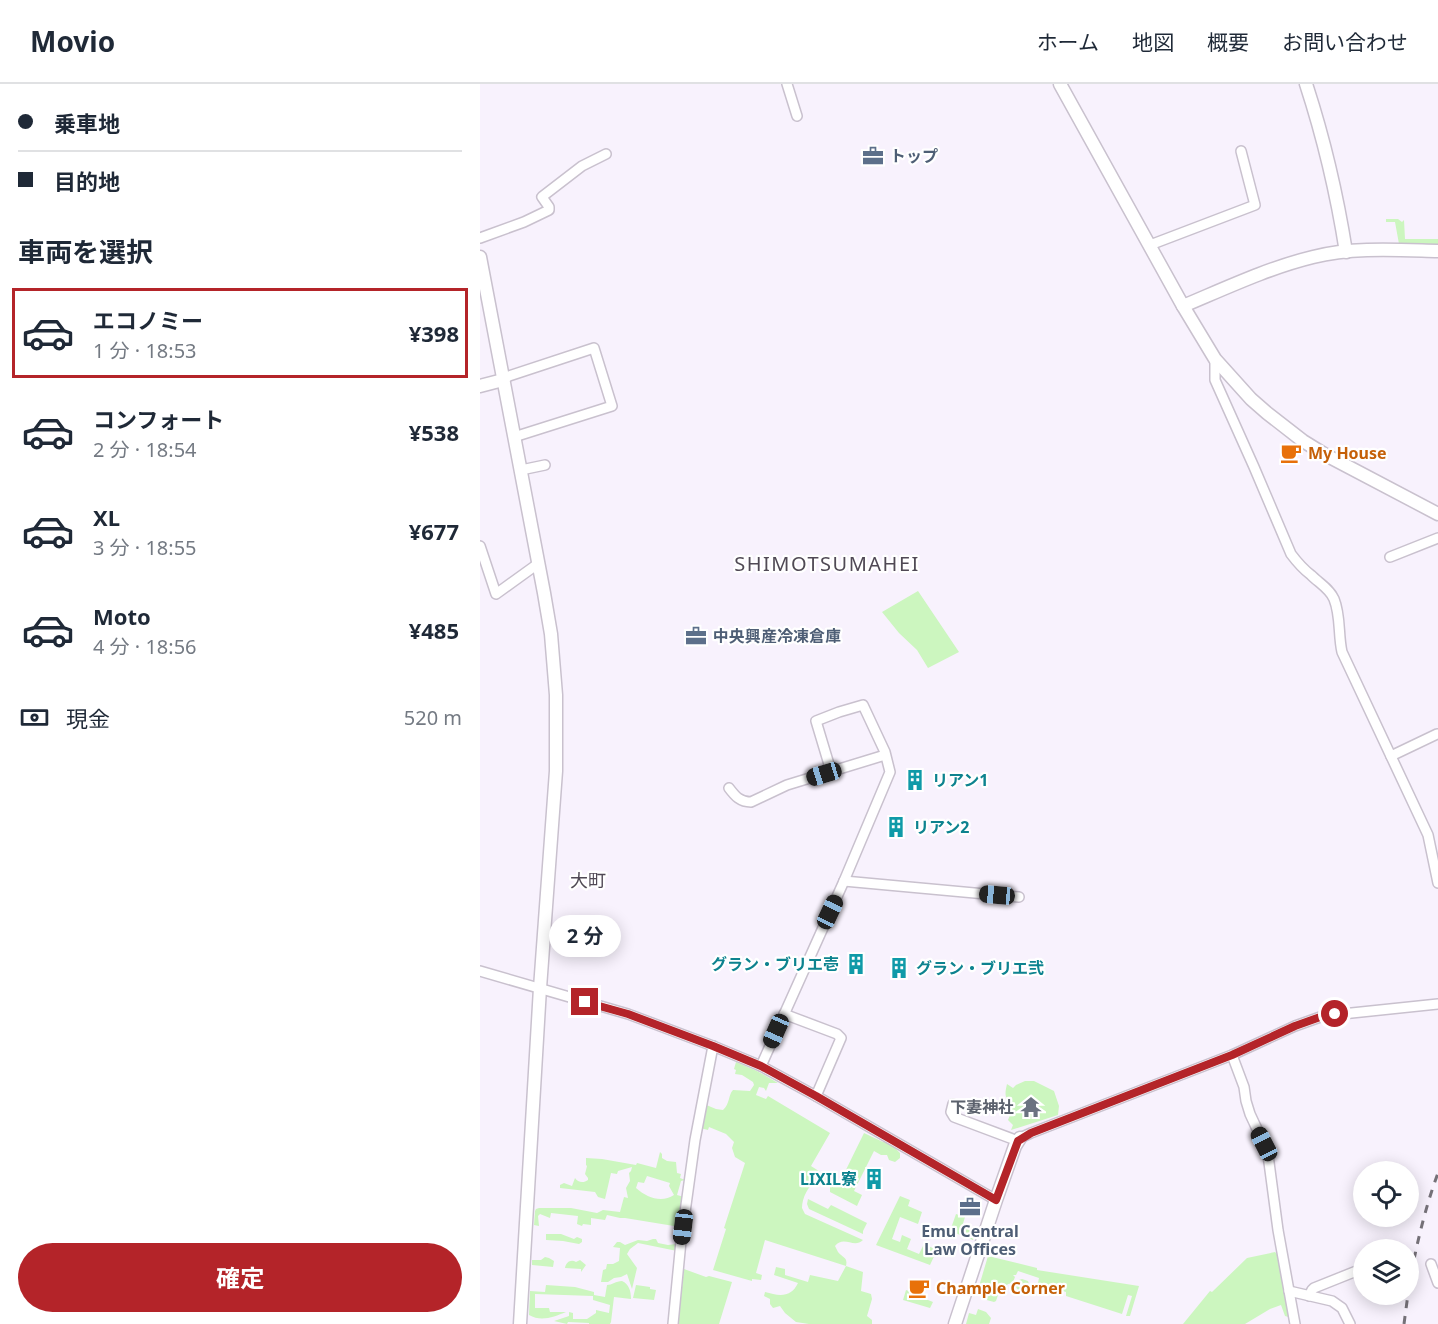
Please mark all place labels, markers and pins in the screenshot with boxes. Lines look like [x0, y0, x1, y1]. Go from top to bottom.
office icon: トップ [861, 144, 885, 168]
place label: トップ [890, 145, 938, 167]
cafe icon: My House [1279, 441, 1303, 465]
place label: My House [1308, 442, 1387, 464]
office icon: 中央興産冷凍倉庫 [684, 624, 708, 648]
place label: 中央興産冷凍倉庫 [713, 625, 841, 647]
building icon: リアン1 [903, 768, 927, 792]
place label: リアン1 [932, 769, 989, 791]
building icon: リアン2 [884, 815, 908, 839]
place label: リアン2 [913, 816, 970, 838]
building icon: グラン・ブリエ壱 [844, 952, 868, 976]
place label: グラン・ブリエ壱 [711, 953, 839, 975]
building icon: グラン・ブリエ弐 [887, 956, 911, 980]
place label: グラン・ブリエ弐 [916, 957, 1044, 979]
temple icon: 下妻神社 [1019, 1095, 1043, 1119]
place label: 下妻神社 [950, 1096, 1014, 1118]
building icon: LIXIL寮 [862, 1167, 886, 1191]
place label: LIXIL寮 [800, 1168, 857, 1190]
office icon: Emu Central Law Offices [958, 1195, 982, 1219]
place label: Emu Central Law Offices [921, 1220, 1019, 1260]
cafe icon: Chample Corner [907, 1276, 931, 1300]
place label: Chample Corner [936, 1277, 1065, 1299]

